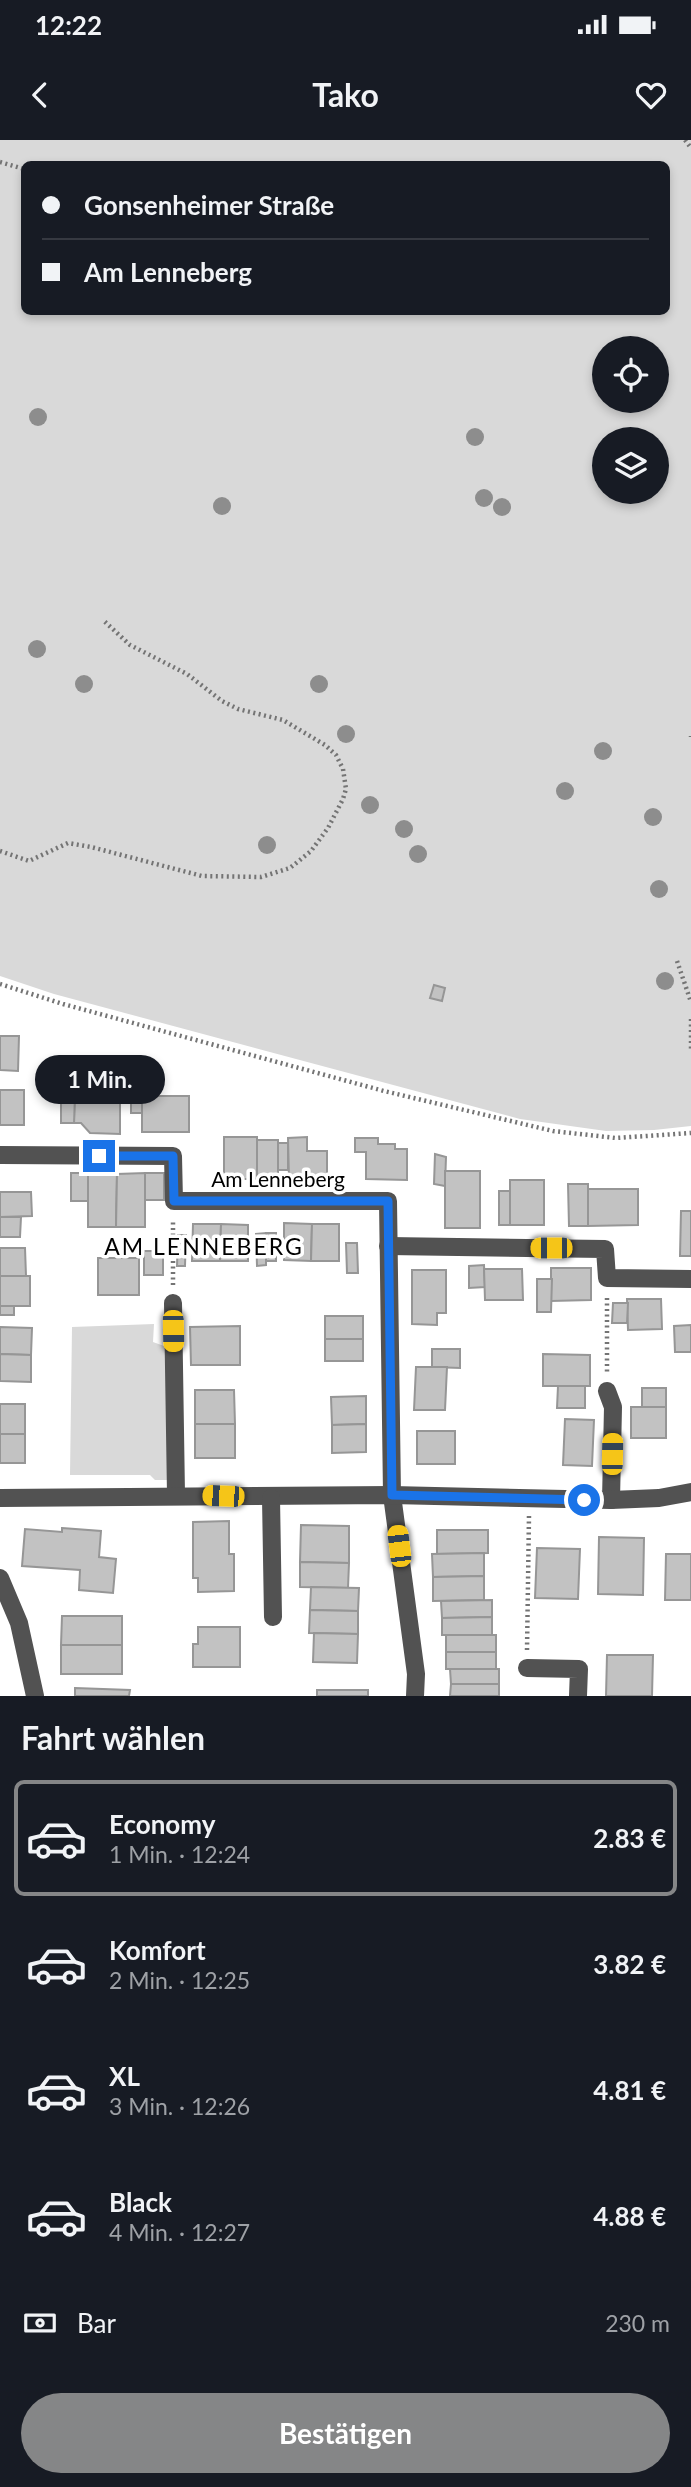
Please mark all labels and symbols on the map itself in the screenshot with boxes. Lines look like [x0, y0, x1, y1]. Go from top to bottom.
callout: 1 Min. [34, 1054, 164, 1104]
route end [83, 1140, 115, 1172]
street label: Am Lenneberg [211, 1166, 345, 1191]
district label: AM LENNEBERG [104, 1232, 304, 1260]
car [531, 1238, 573, 1259]
car [163, 1310, 184, 1352]
car [602, 1433, 623, 1475]
route start [568, 1484, 600, 1516]
car [202, 1485, 245, 1507]
car [387, 1524, 412, 1568]

